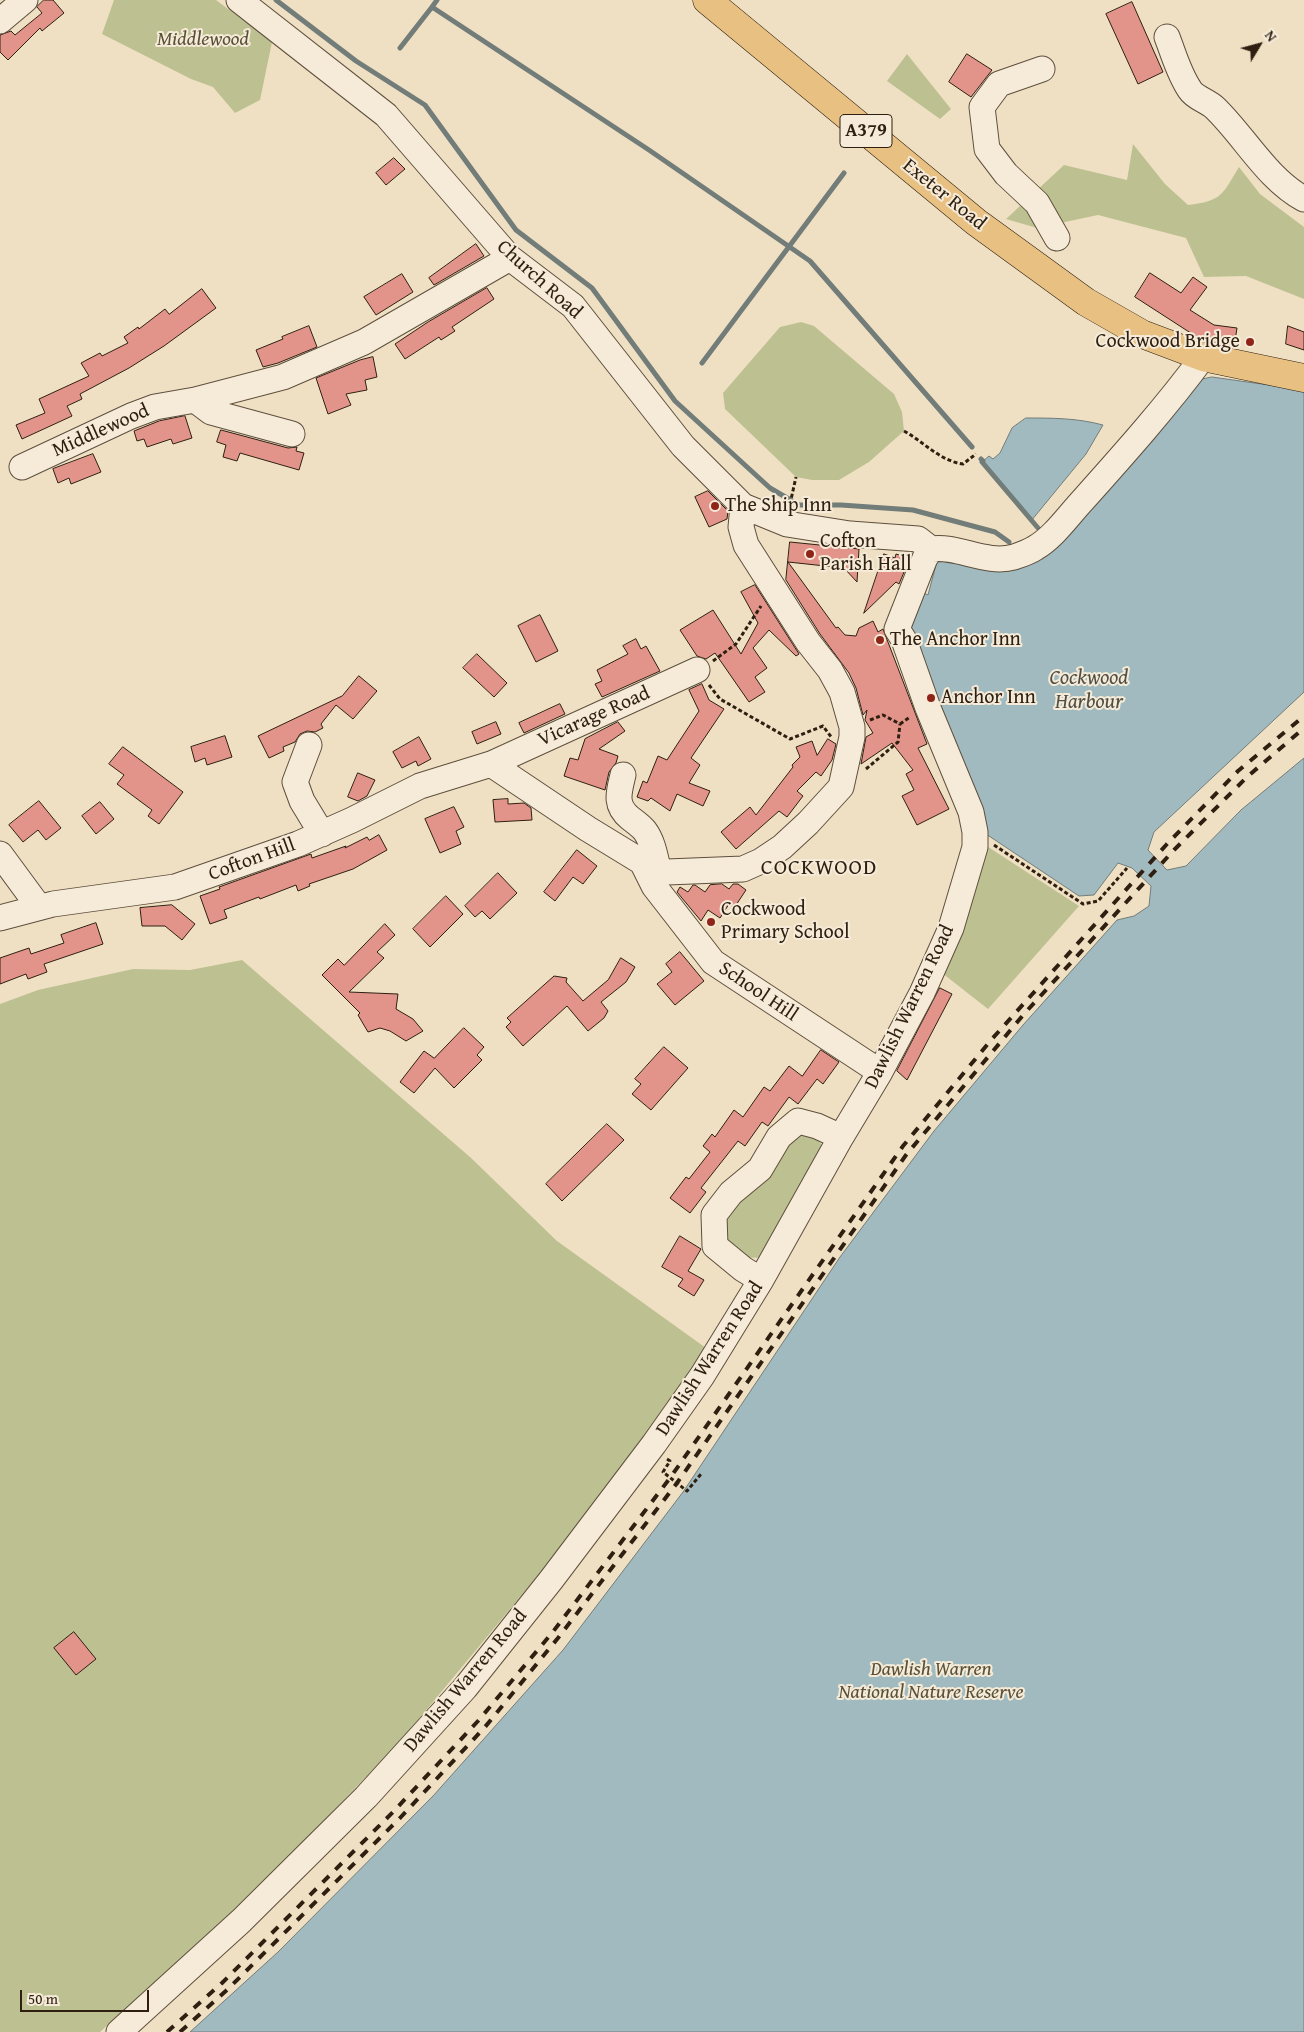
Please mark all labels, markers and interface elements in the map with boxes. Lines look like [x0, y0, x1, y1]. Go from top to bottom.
north arrow [1234, 20, 1284, 70]
text: N [1260, 26, 1282, 46]
park label: Middlewood [157, 28, 249, 52]
road number: A379 [840, 114, 892, 148]
street label: Exeter Road [897, 154, 991, 236]
street label: Church Road [491, 235, 587, 325]
place label: Cockwood Bridge [1096, 330, 1240, 354]
marker: Cockwood Bridge [1244, 336, 1256, 348]
street label: Middlewood [49, 399, 153, 463]
place label: The Ship Inn [725, 494, 832, 518]
marker: The Ship Inn [709, 500, 721, 512]
place label: Cofton Parish Hall [820, 530, 912, 577]
marker: Cofton Parish Hall [804, 548, 816, 560]
place label: The Anchor Inn [890, 628, 1021, 652]
marker: The Anchor Inn [874, 634, 886, 646]
water label: Cockwood Harbour [1050, 666, 1128, 716]
street label: Vicarage Road [534, 682, 654, 752]
place label: Anchor Inn [941, 686, 1036, 710]
marker: Anchor Inn [925, 692, 937, 704]
street label: Cofton Hill [205, 833, 299, 887]
district label: COCKWOOD [760, 855, 878, 881]
place label: Cockwood Primary School [721, 898, 850, 945]
marker: Cockwood Primary School [705, 916, 717, 928]
street label: Dawlish Warren Road [860, 921, 960, 1093]
street label: School Hill [714, 957, 802, 1027]
street label: Dawlish Warren Road [651, 1277, 769, 1441]
street label: Dawlish Warren Road [399, 1605, 533, 1757]
park label: Dawlish Warren National Nature Reserve [838, 1658, 1024, 1705]
scale bar [22, 1980, 151, 2012]
text: 50 m [28, 1988, 58, 2009]

